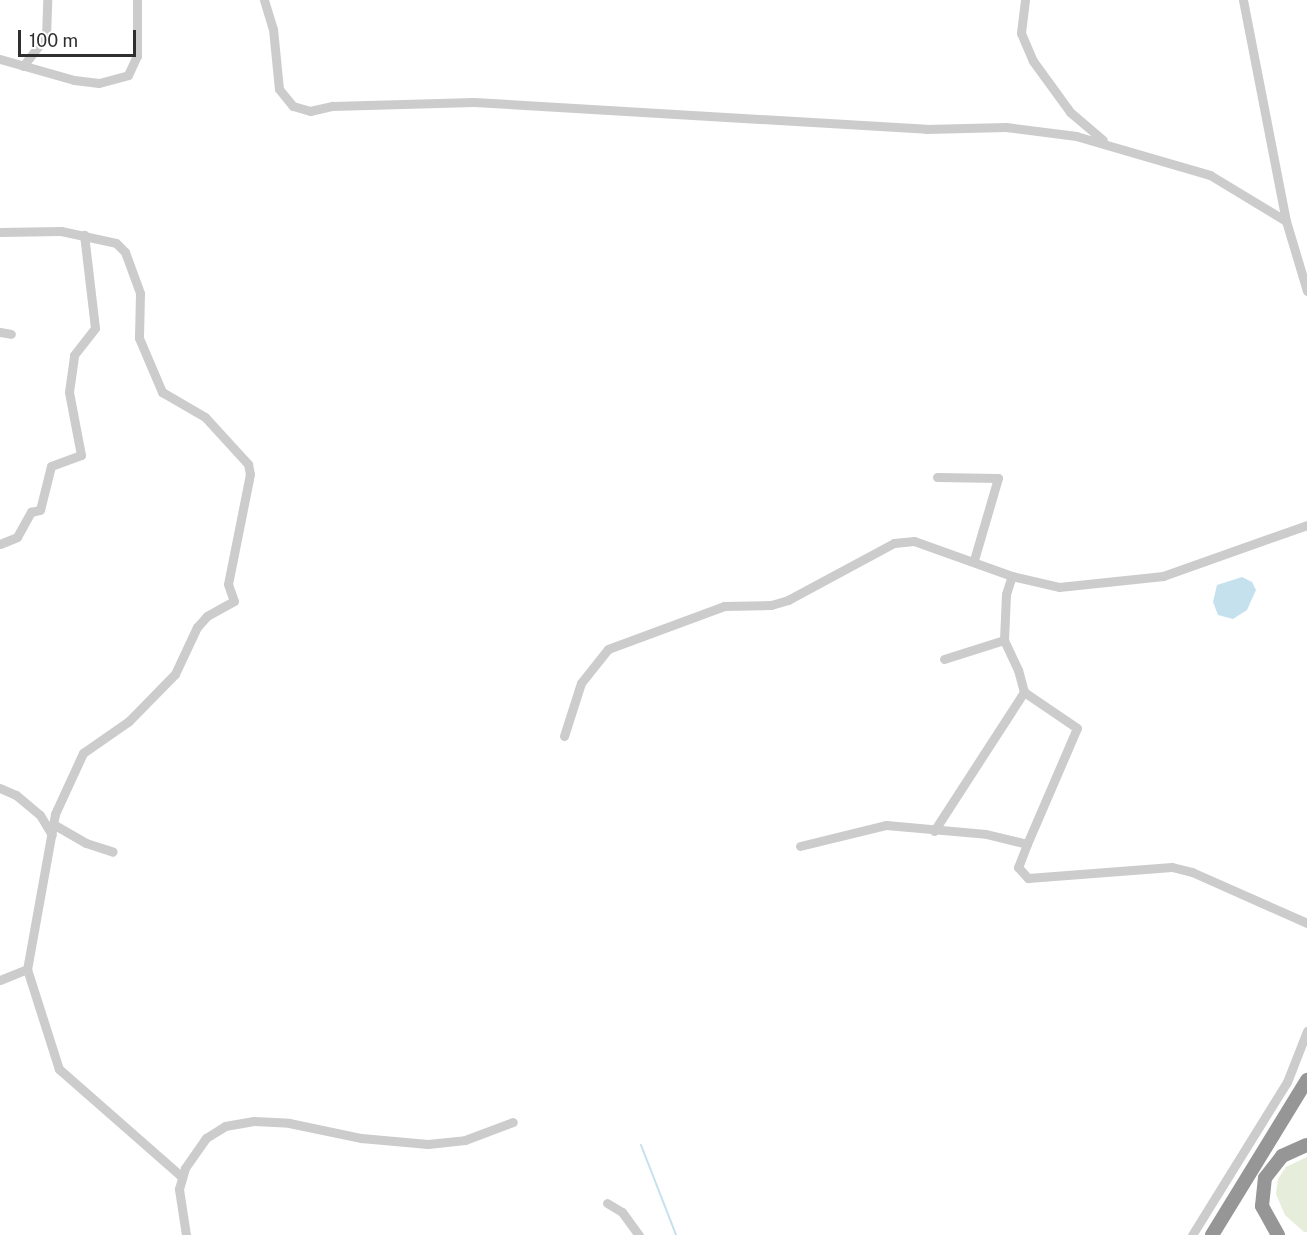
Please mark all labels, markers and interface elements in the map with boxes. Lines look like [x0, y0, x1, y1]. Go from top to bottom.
scale bar [21, 18, 140, 56]
text: 100 m [29, 30, 78, 51]

